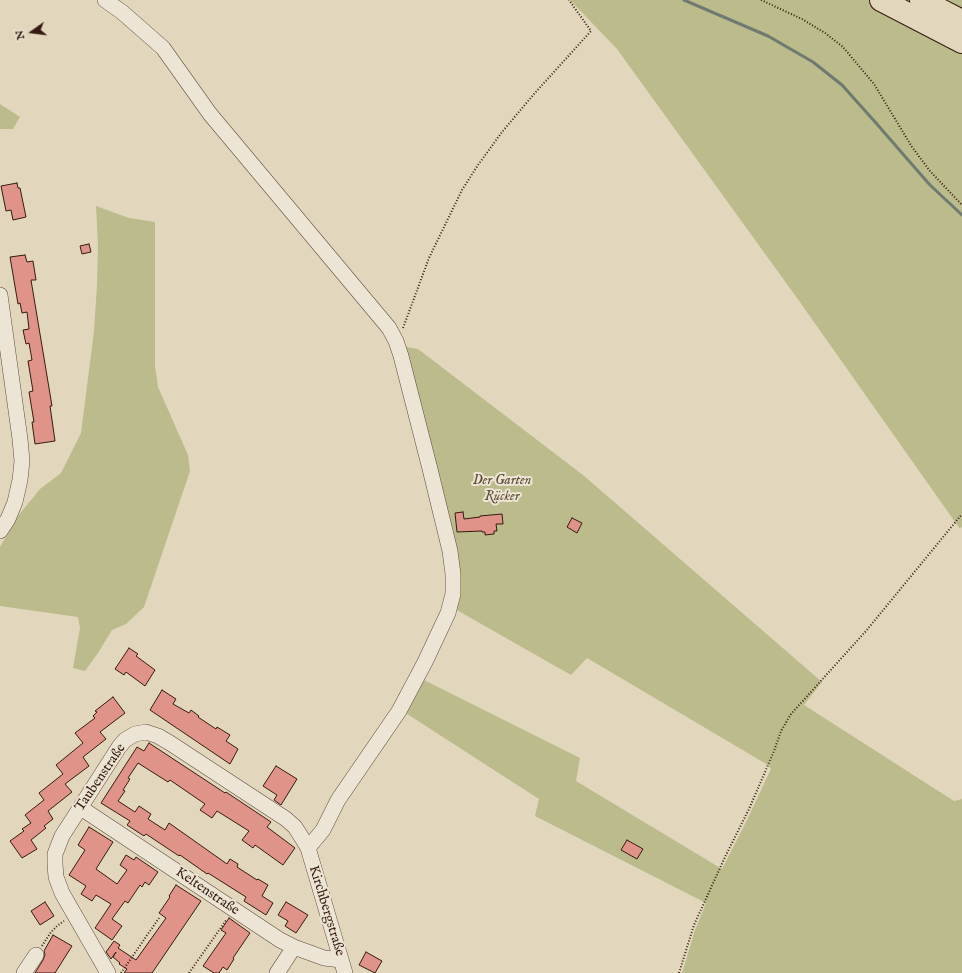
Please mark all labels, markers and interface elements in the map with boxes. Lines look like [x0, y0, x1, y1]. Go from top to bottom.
north arrow [12, 12, 52, 52]
text: N [12, 29, 28, 41]
park label: Der Garten Rücker [473, 473, 531, 506]
street label: Taubenstraße [72, 741, 130, 815]
street label: Keltenstraße [172, 864, 242, 920]
street label: Kirchbergstraße [304, 864, 348, 958]

